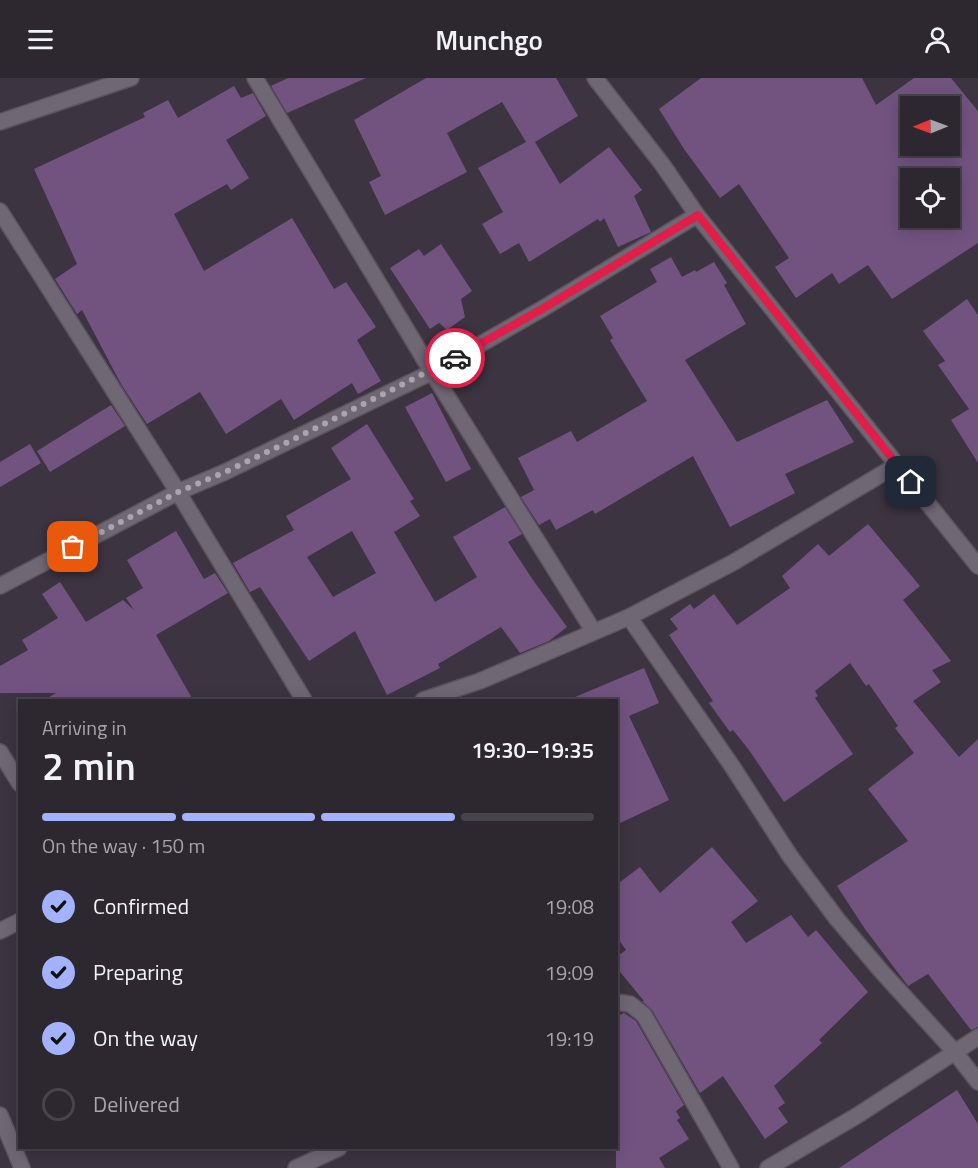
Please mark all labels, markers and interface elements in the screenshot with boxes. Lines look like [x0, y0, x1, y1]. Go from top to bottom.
text: Munchgo [435, 19, 543, 60]
icon: menu [24, 23, 57, 56]
icon: person [921, 23, 954, 56]
north arrow [900, 96, 960, 156]
map controls [900, 96, 960, 228]
button: locate [900, 168, 960, 228]
courier [425, 328, 485, 388]
icon: car [439, 342, 472, 375]
pin [885, 456, 936, 507]
icon: home [894, 465, 927, 498]
pin [47, 521, 98, 572]
icon: bag [56, 530, 89, 563]
text: Arriving in [42, 712, 127, 743]
text: 19:30–19:35 [471, 733, 594, 767]
text: 2 min [42, 736, 136, 795]
text: On the way · 150 m [42, 830, 205, 861]
text: Confirmed [93, 889, 189, 923]
icon: check [42, 890, 75, 923]
text: 19:08 [545, 891, 594, 922]
text: Preparing [93, 955, 183, 989]
icon: check [42, 956, 75, 989]
text: 19:09 [545, 957, 594, 988]
text: On the way [93, 1021, 198, 1055]
icon: check [42, 1022, 75, 1055]
text: 19:19 [545, 1023, 594, 1054]
text: Delivered [93, 1087, 180, 1121]

